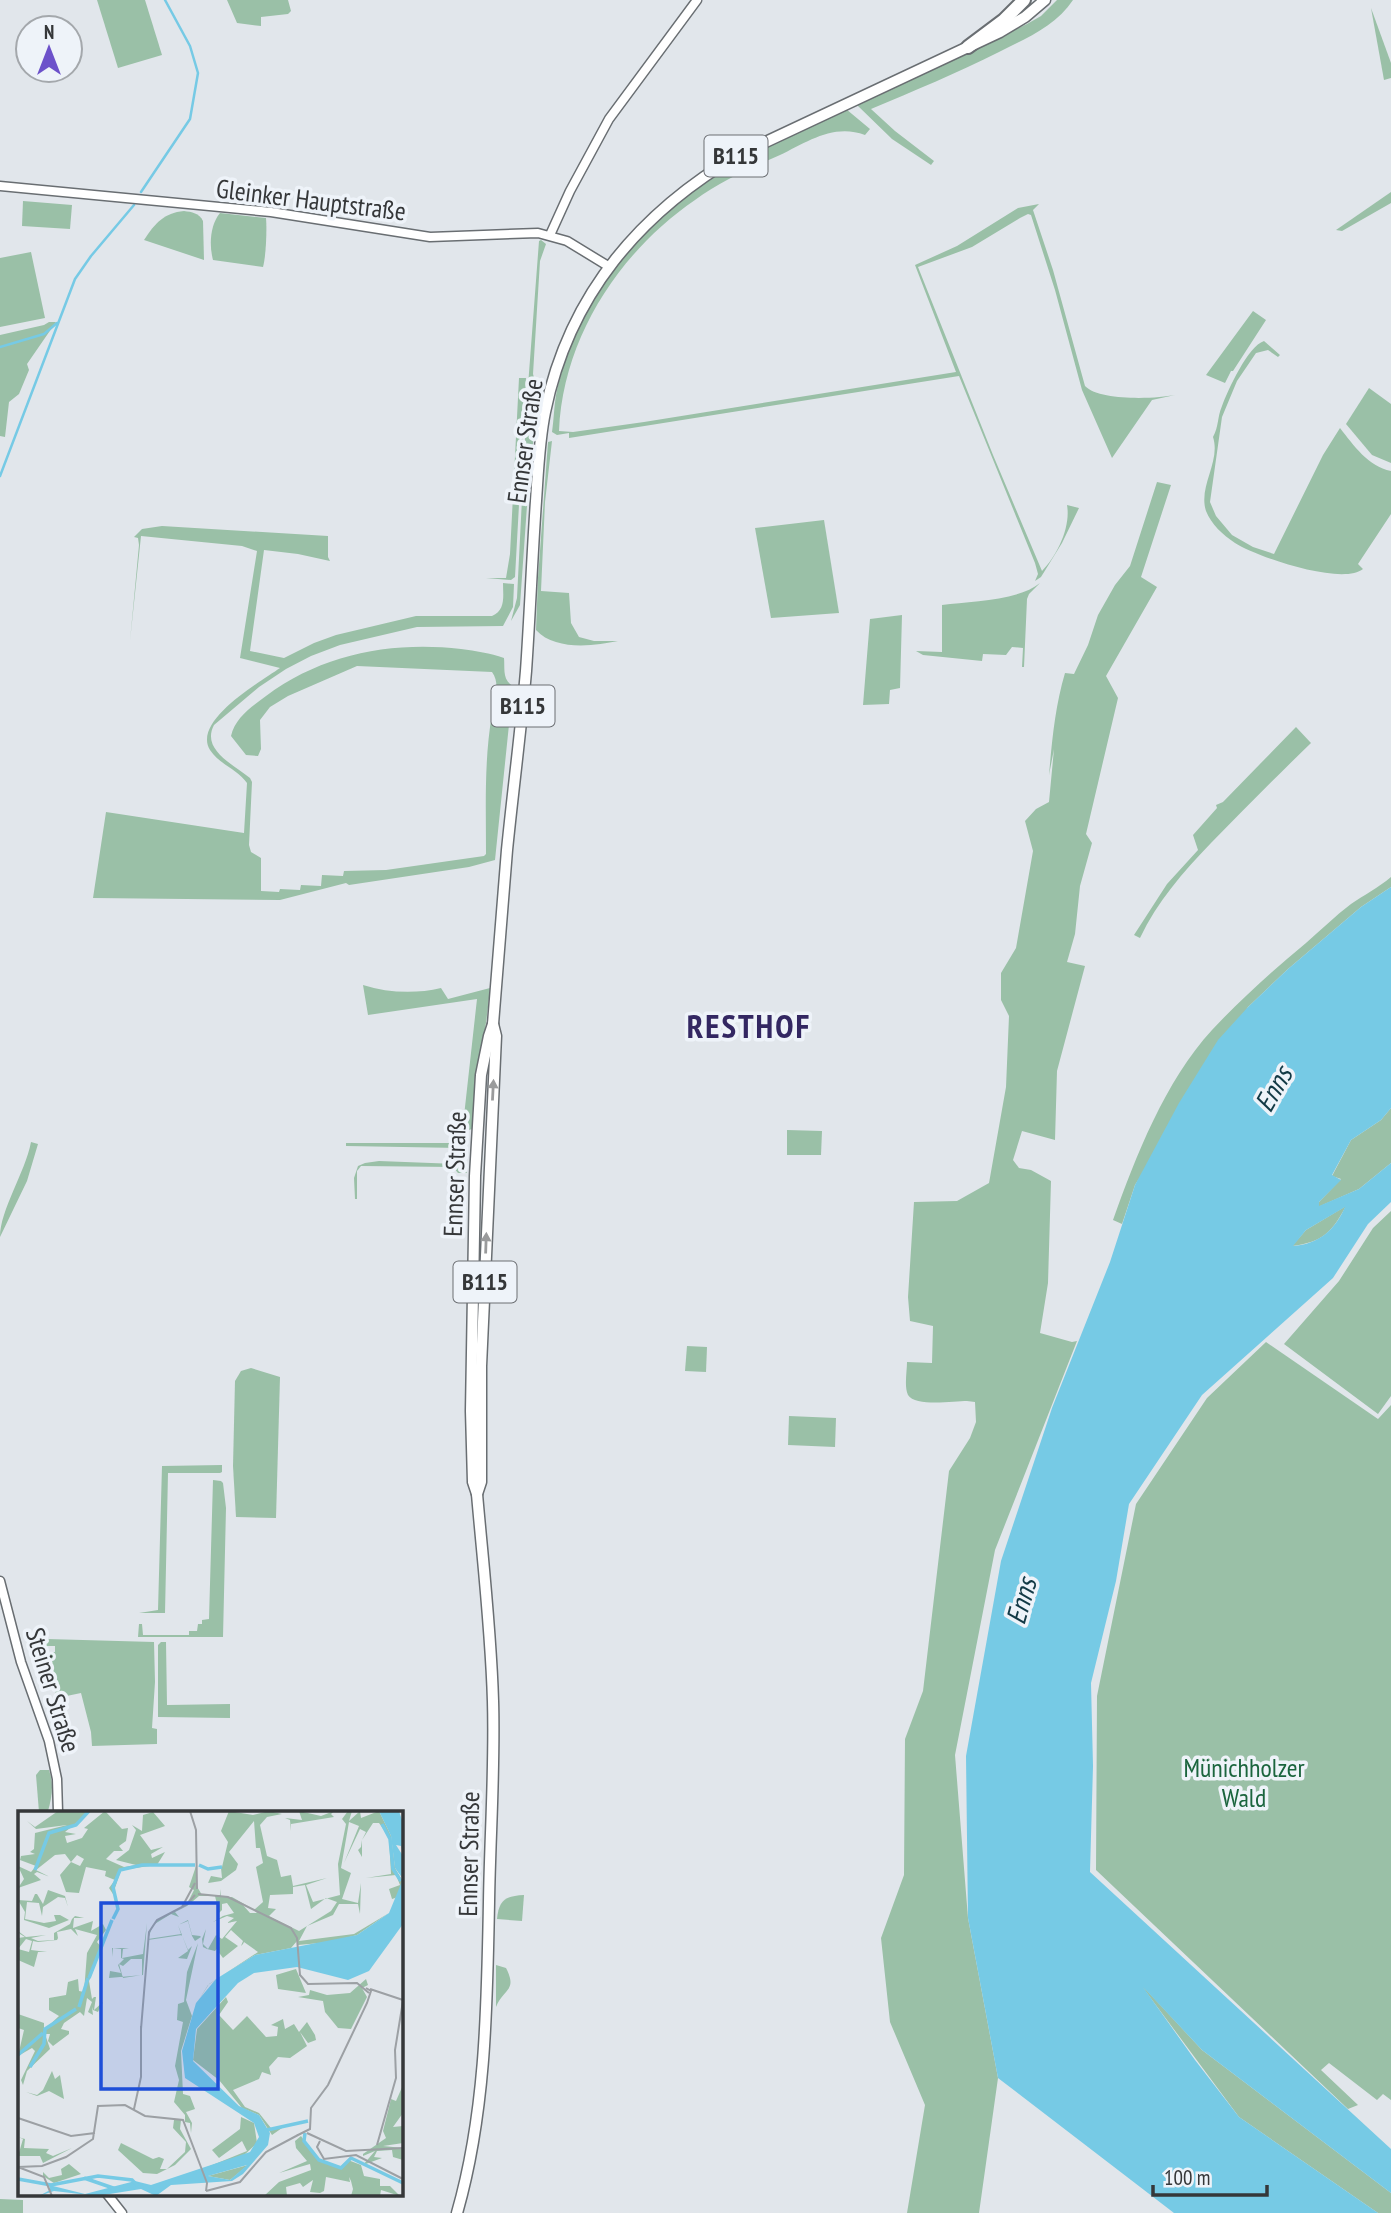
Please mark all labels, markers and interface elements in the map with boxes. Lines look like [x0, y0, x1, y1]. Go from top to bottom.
north arrow [14, 14, 84, 84]
text: N [44, 20, 54, 44]
road number: B115 [704, 136, 768, 176]
street label: Gleinker Hauptstraße [214, 171, 408, 228]
street label: Ennser Straße [499, 377, 550, 505]
road number: B115 [491, 686, 554, 726]
district label: RESTHOF [687, 1004, 811, 1047]
water label: Enns [1245, 1057, 1301, 1118]
one-way arrow [487, 1079, 498, 1101]
street label: Ennser Straße [436, 1111, 473, 1237]
one-way arrow [480, 1231, 492, 1253]
road number: B115 [454, 1262, 516, 1302]
water label: Enns [996, 1571, 1045, 1628]
street label: Steiner Straße [19, 1624, 88, 1756]
park label: Münichholzer Wald [1183, 1751, 1305, 1814]
street label: Ennser Straße [451, 1791, 486, 1917]
inset map [18, 1811, 402, 2196]
scale bar [1153, 2154, 1267, 2198]
text: 100 m [1164, 2164, 1210, 2191]

